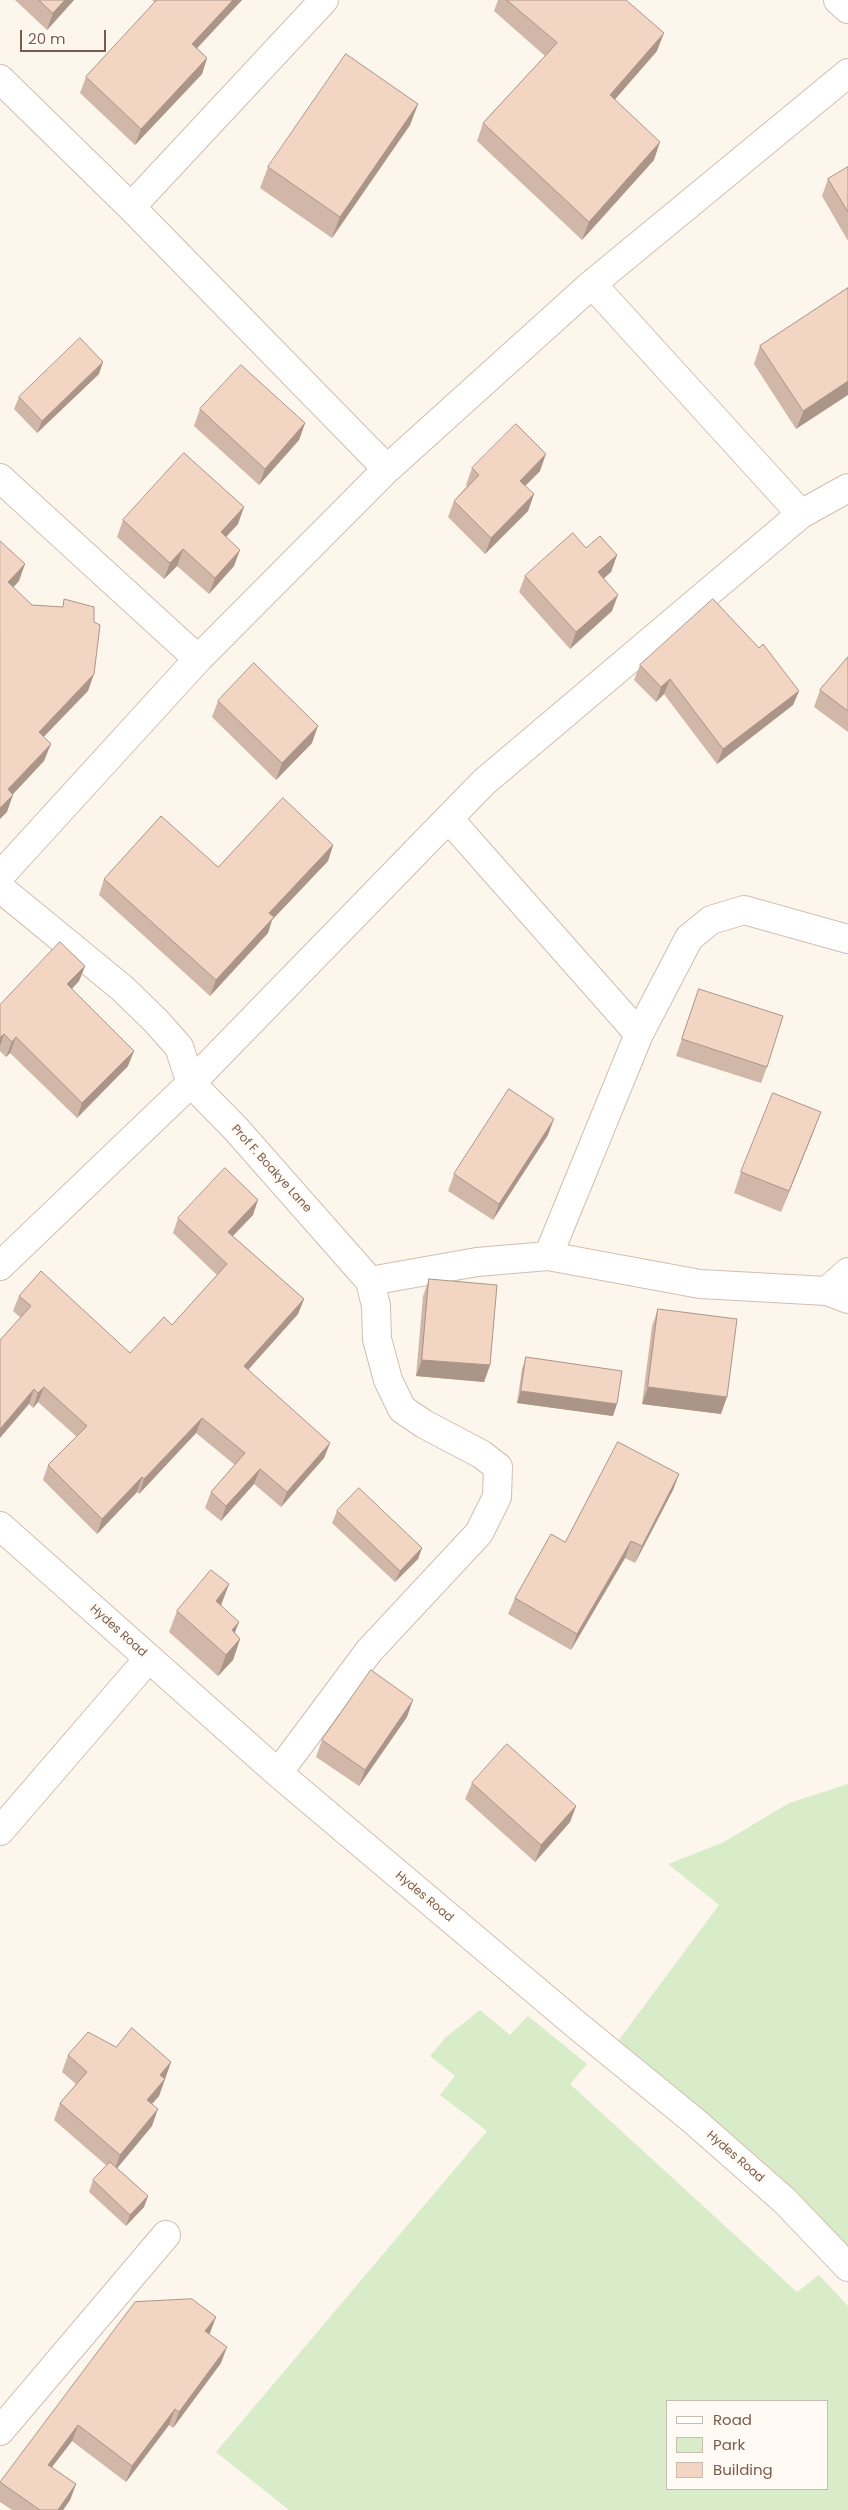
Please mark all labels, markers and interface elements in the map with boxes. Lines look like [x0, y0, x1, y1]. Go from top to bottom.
scale bar [22, 20, 109, 52]
text: 20 m [28, 28, 66, 49]
street label: Prof F. Boakye Lane [228, 1122, 314, 1216]
street label: Hydes Road [87, 1602, 149, 1660]
street label: Hydes Road [392, 1869, 456, 1925]
street label: Hydes Road [703, 2128, 767, 2186]
legend [666, 2400, 828, 2490]
text: Road [713, 2409, 752, 2430]
text: Park [713, 2434, 745, 2455]
text: Building [713, 2459, 773, 2480]

